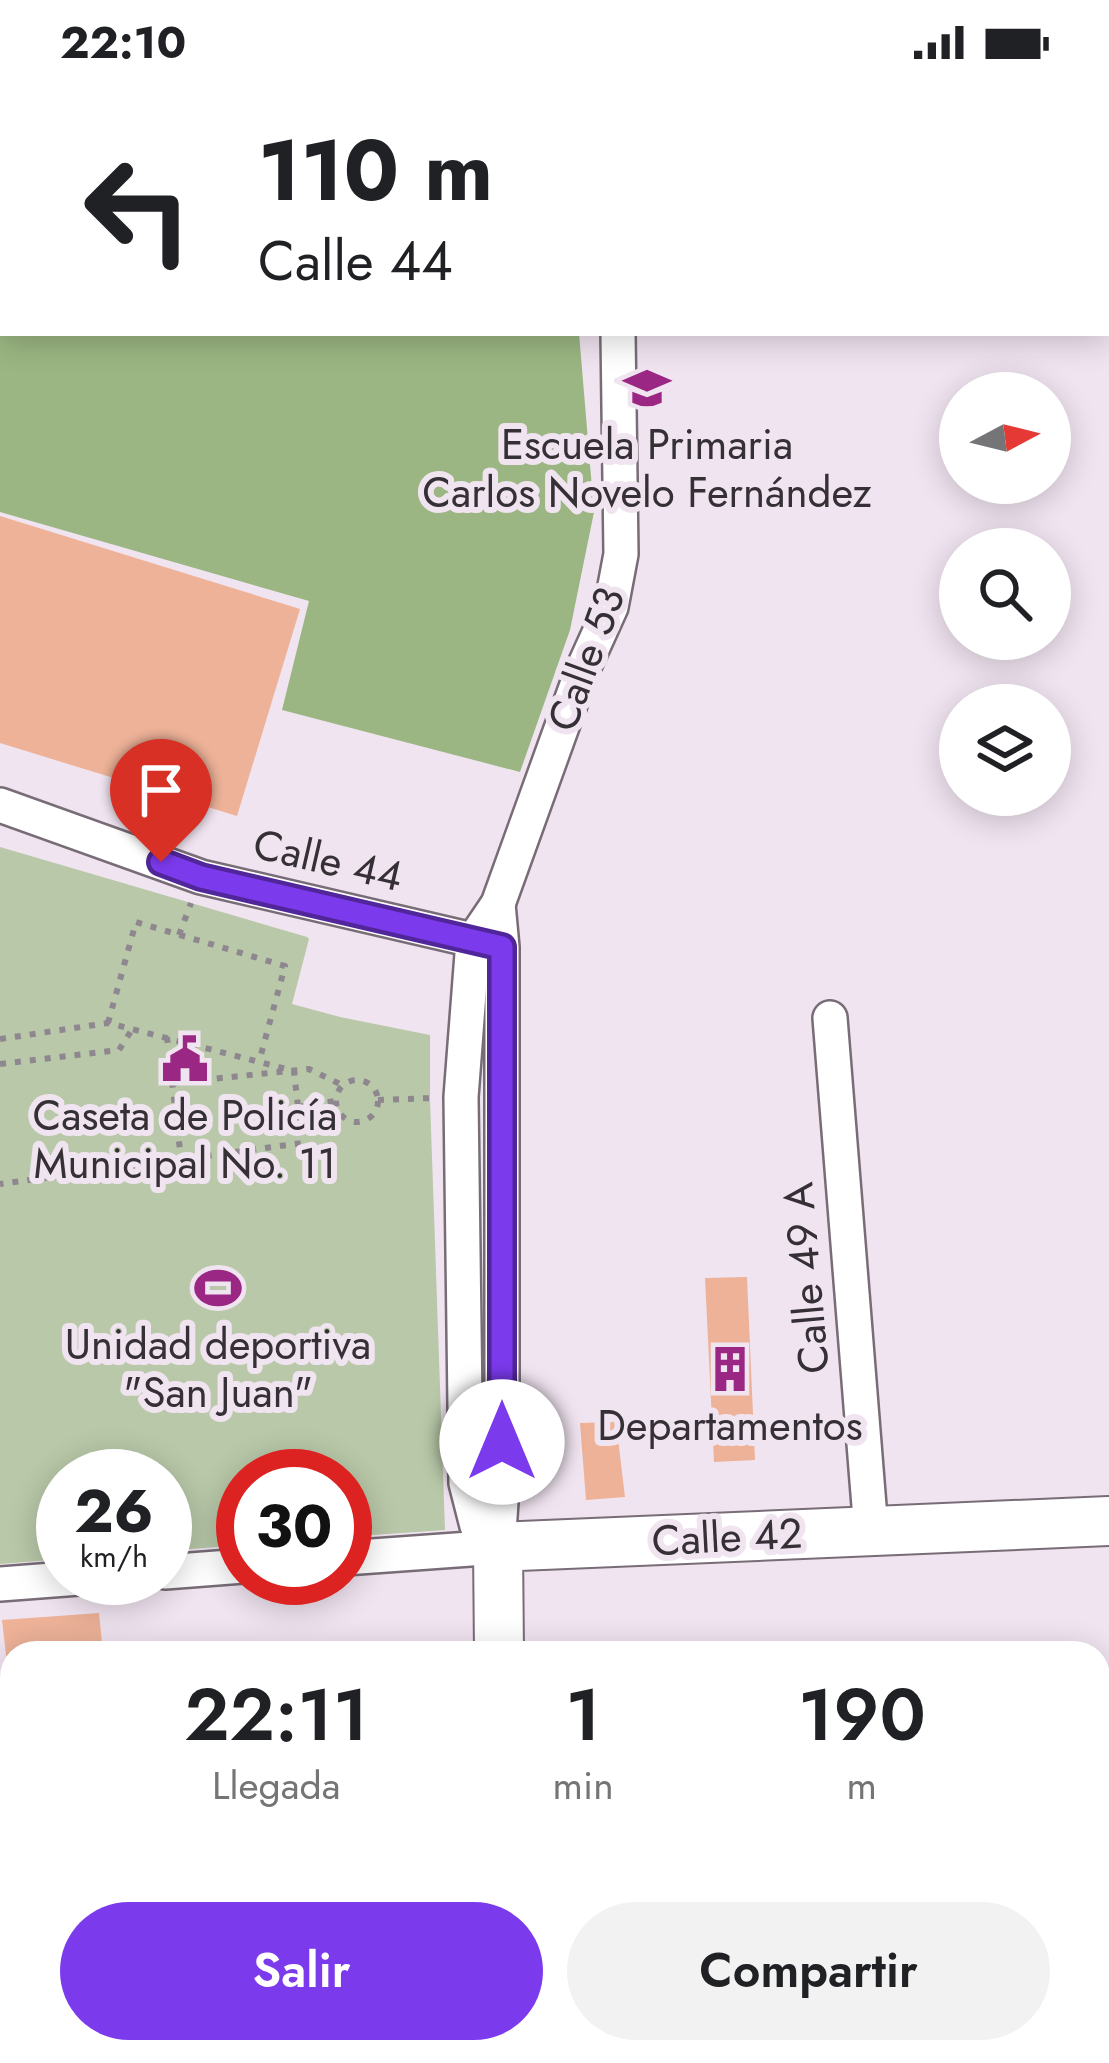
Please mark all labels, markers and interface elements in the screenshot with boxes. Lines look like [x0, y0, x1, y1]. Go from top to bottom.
text: 22:10 [60, 10, 186, 75]
text: 110 m [258, 110, 493, 232]
icon: left [60, 132, 216, 288]
text: Calle 44 [258, 222, 453, 300]
school or university icon: Escuela Primaria Carlos Novelo Fernández [622, 363, 672, 413]
north arrow [939, 372, 1071, 504]
map controls [939, 372, 1071, 816]
place label: Escuela Primaria Carlos Novelo Fernández [422, 414, 872, 523]
button: search [939, 528, 1071, 660]
street label: Calle 53 [532, 578, 640, 740]
button: layers [939, 684, 1071, 816]
pin [110, 739, 212, 862]
icon: arrive [128, 757, 194, 823]
street label: Calle 44 [247, 813, 409, 907]
public building icon: Caseta de Policía Municipal No. 11 [160, 1034, 210, 1084]
place label: Caseta de Policía Municipal No. 11 [32, 1085, 338, 1194]
street label: Calle 49 A [767, 1180, 845, 1376]
sports icon: Unidad deportiva "San Juan" [193, 1263, 243, 1313]
place label: Unidad deportiva "San Juan" [65, 1314, 371, 1423]
building icon: Departamentos [705, 1344, 755, 1394]
position arrow [439, 1379, 565, 1505]
place label: Departamentos [597, 1395, 863, 1456]
speed limit sign: 30 [216, 1449, 372, 1605]
text: 26 [74, 1468, 154, 1555]
street label: Calle 42 [650, 1503, 804, 1571]
text: km/h [80, 1535, 148, 1578]
text: 22:11 [184, 1663, 368, 1767]
text: 1 [565, 1663, 601, 1767]
text: 190 [798, 1663, 926, 1767]
text: Llegada [212, 1757, 341, 1814]
text: min [553, 1757, 614, 1814]
text: m [847, 1757, 877, 1814]
button: Salir [60, 1902, 543, 2040]
button: Compartir [567, 1902, 1050, 2040]

